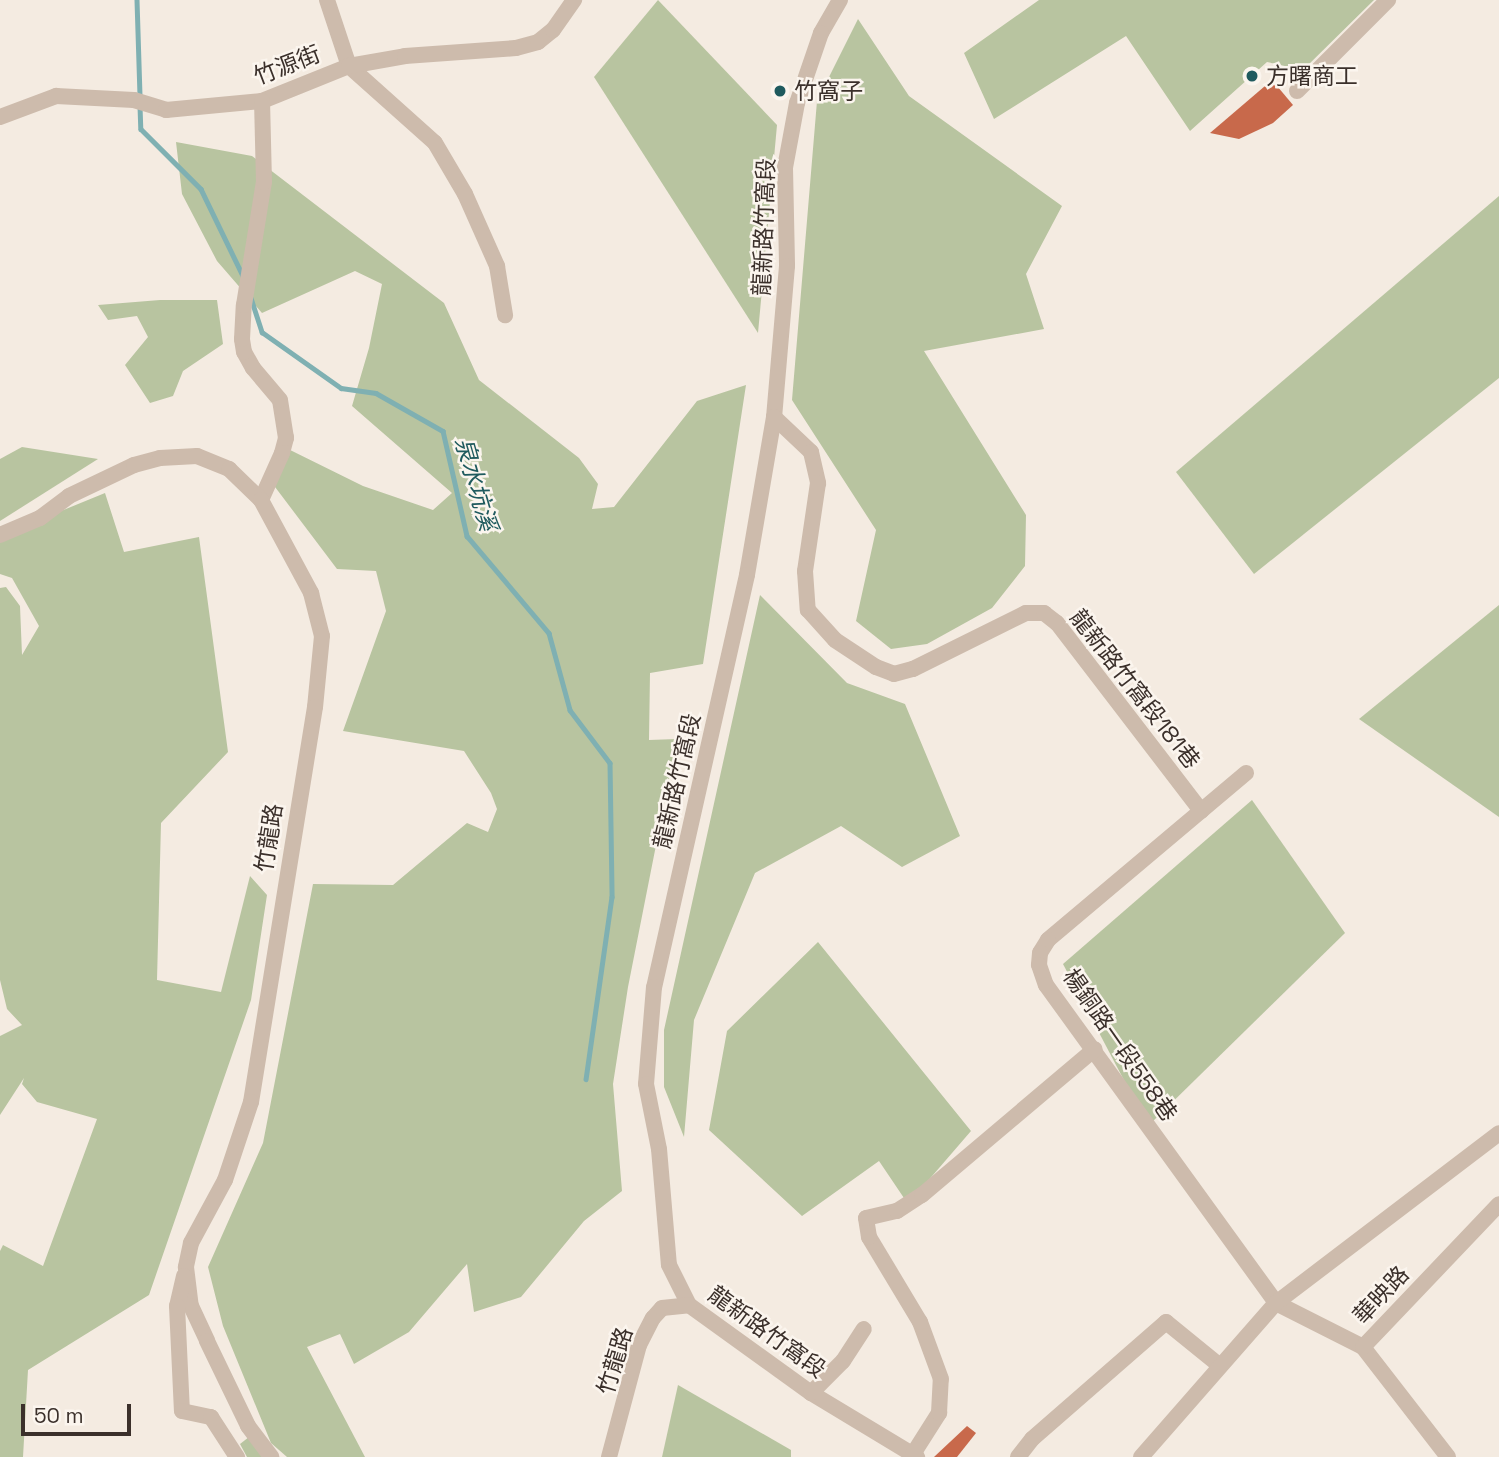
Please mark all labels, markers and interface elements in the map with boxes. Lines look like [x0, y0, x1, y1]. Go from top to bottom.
street label: 竹源街 [250, 40, 324, 90]
place label: 方曙商工 [1266, 62, 1358, 90]
marker: 方曙商工 [1244, 68, 1260, 84]
place label: 竹窩子 [794, 77, 863, 105]
marker: 竹窩子 [772, 83, 788, 99]
street label: 龍新路竹窩段 [748, 158, 780, 296]
water label: 泉水坑溪 [449, 434, 503, 534]
street label: 龍新路竹窩段181巷 [1064, 604, 1206, 774]
street label: 龍新路竹窩段 [648, 711, 706, 851]
street label: 竹龍路 [250, 802, 288, 874]
street label: 楊銅路一段558巷 [1057, 963, 1183, 1127]
street label: 華映路 [1347, 1260, 1415, 1330]
street label: 龍新路竹窩段 [703, 1280, 831, 1384]
street label: 竹龍路 [592, 1324, 638, 1398]
scale bar [24, 1390, 135, 1434]
text: 50 m [34, 1402, 84, 1429]

